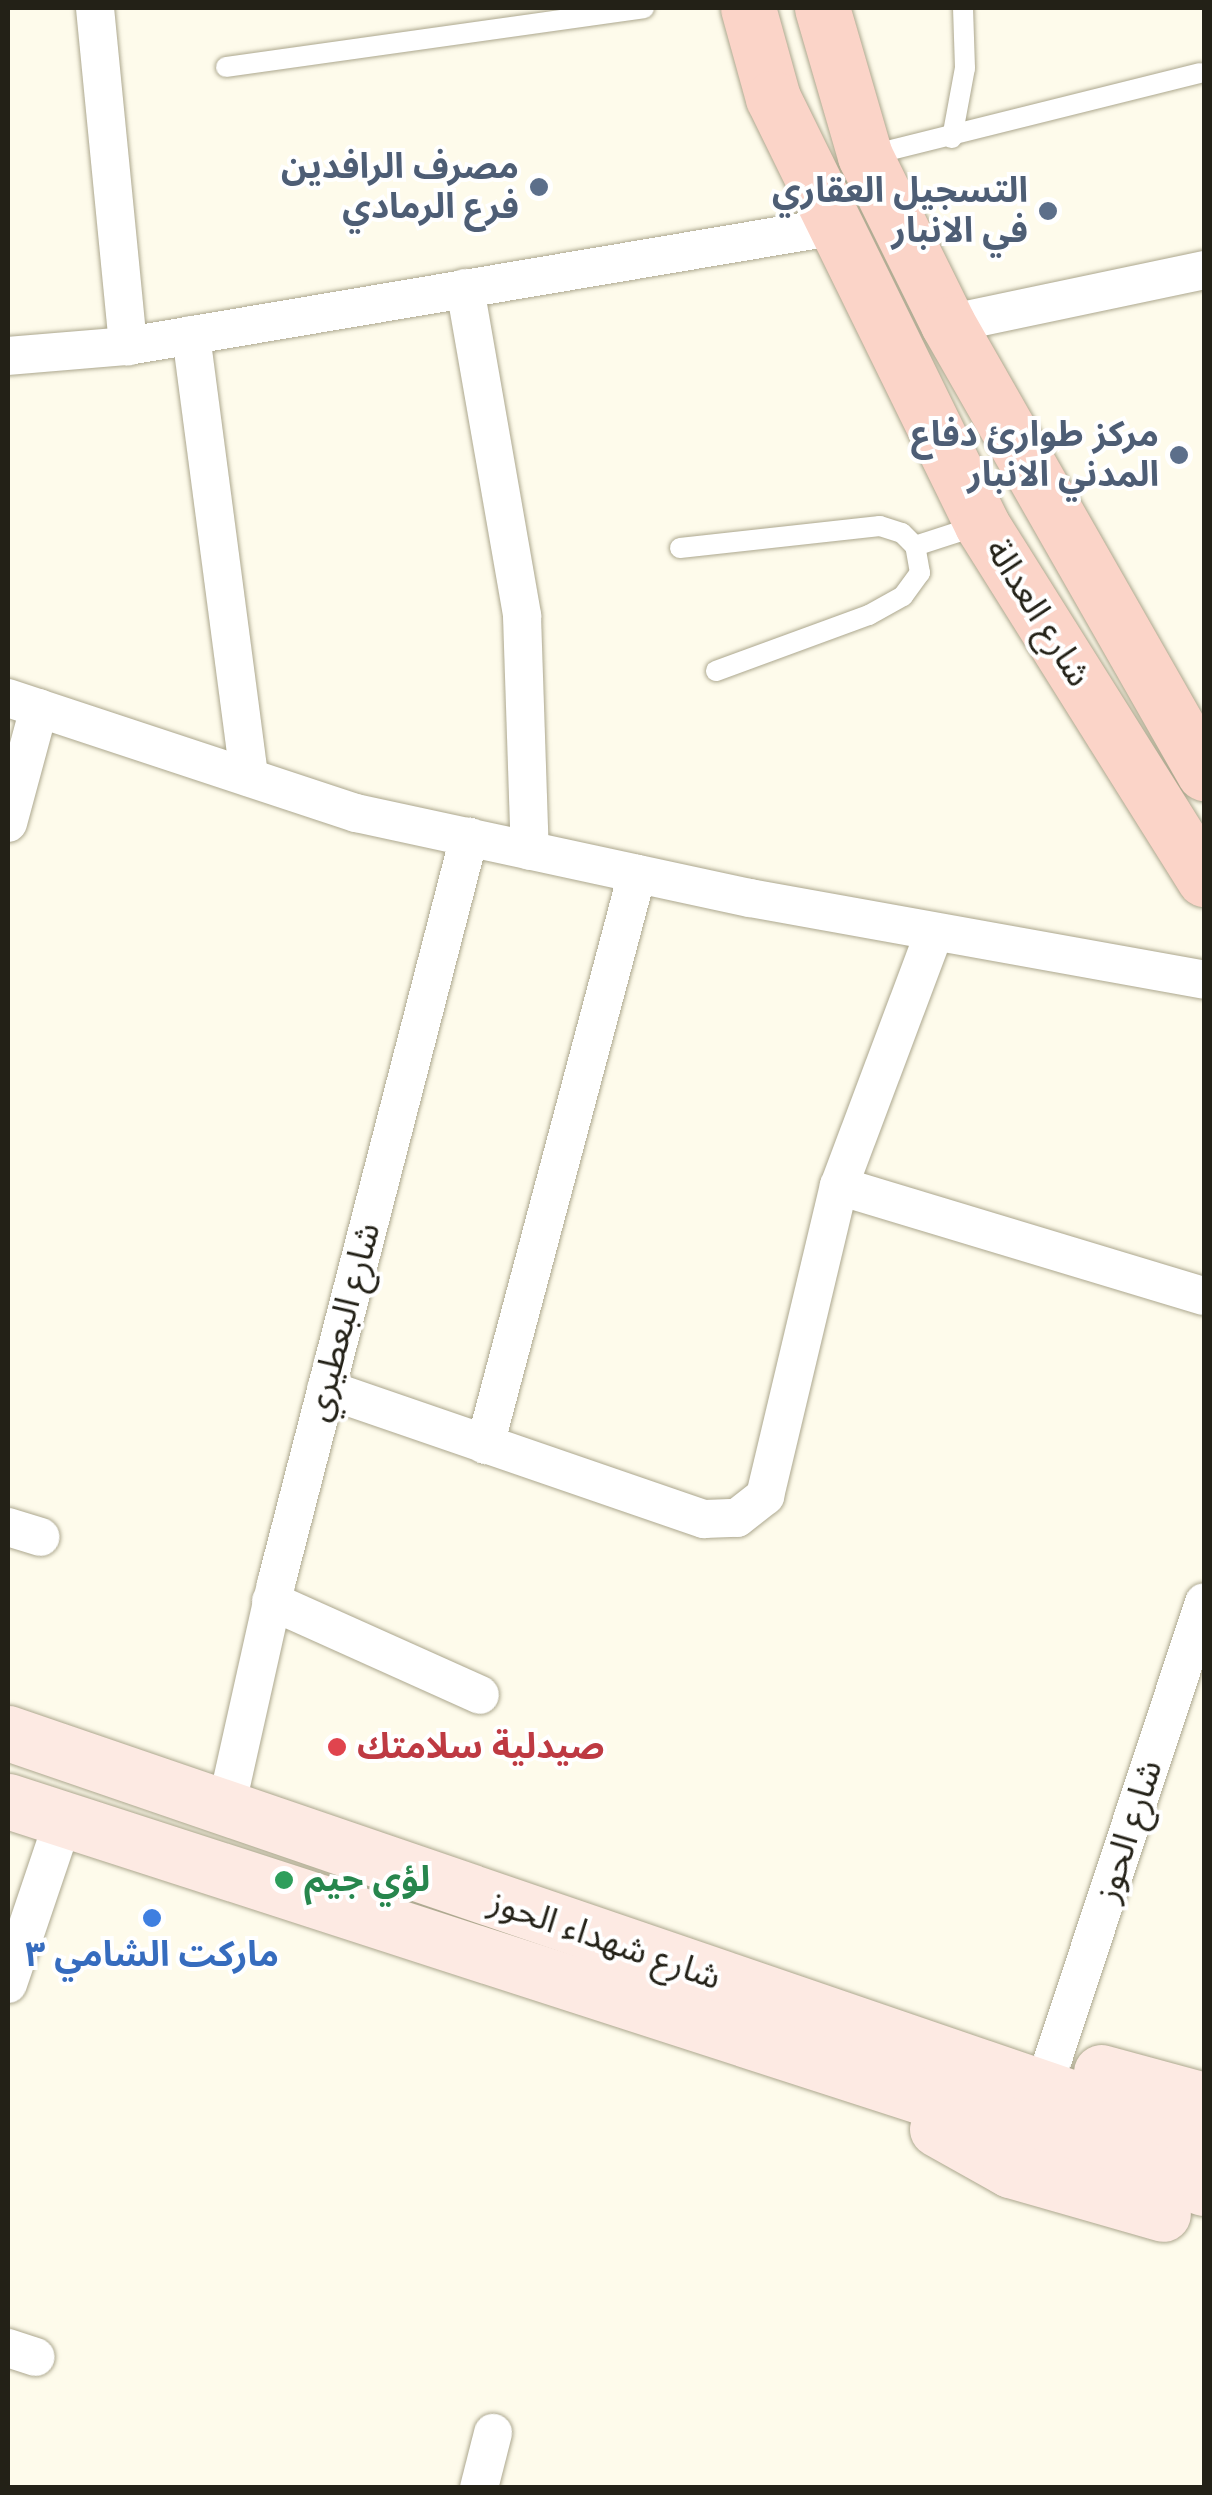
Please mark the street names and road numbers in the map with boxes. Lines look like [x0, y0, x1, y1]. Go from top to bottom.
street label: شارع العدالة [976, 531, 1100, 695]
street label: شارع البعطيري [296, 1218, 390, 1426]
street label: شارع الحوز [1086, 1755, 1172, 1907]
street label: شارع شهداء الحوز [484, 1881, 726, 1999]

